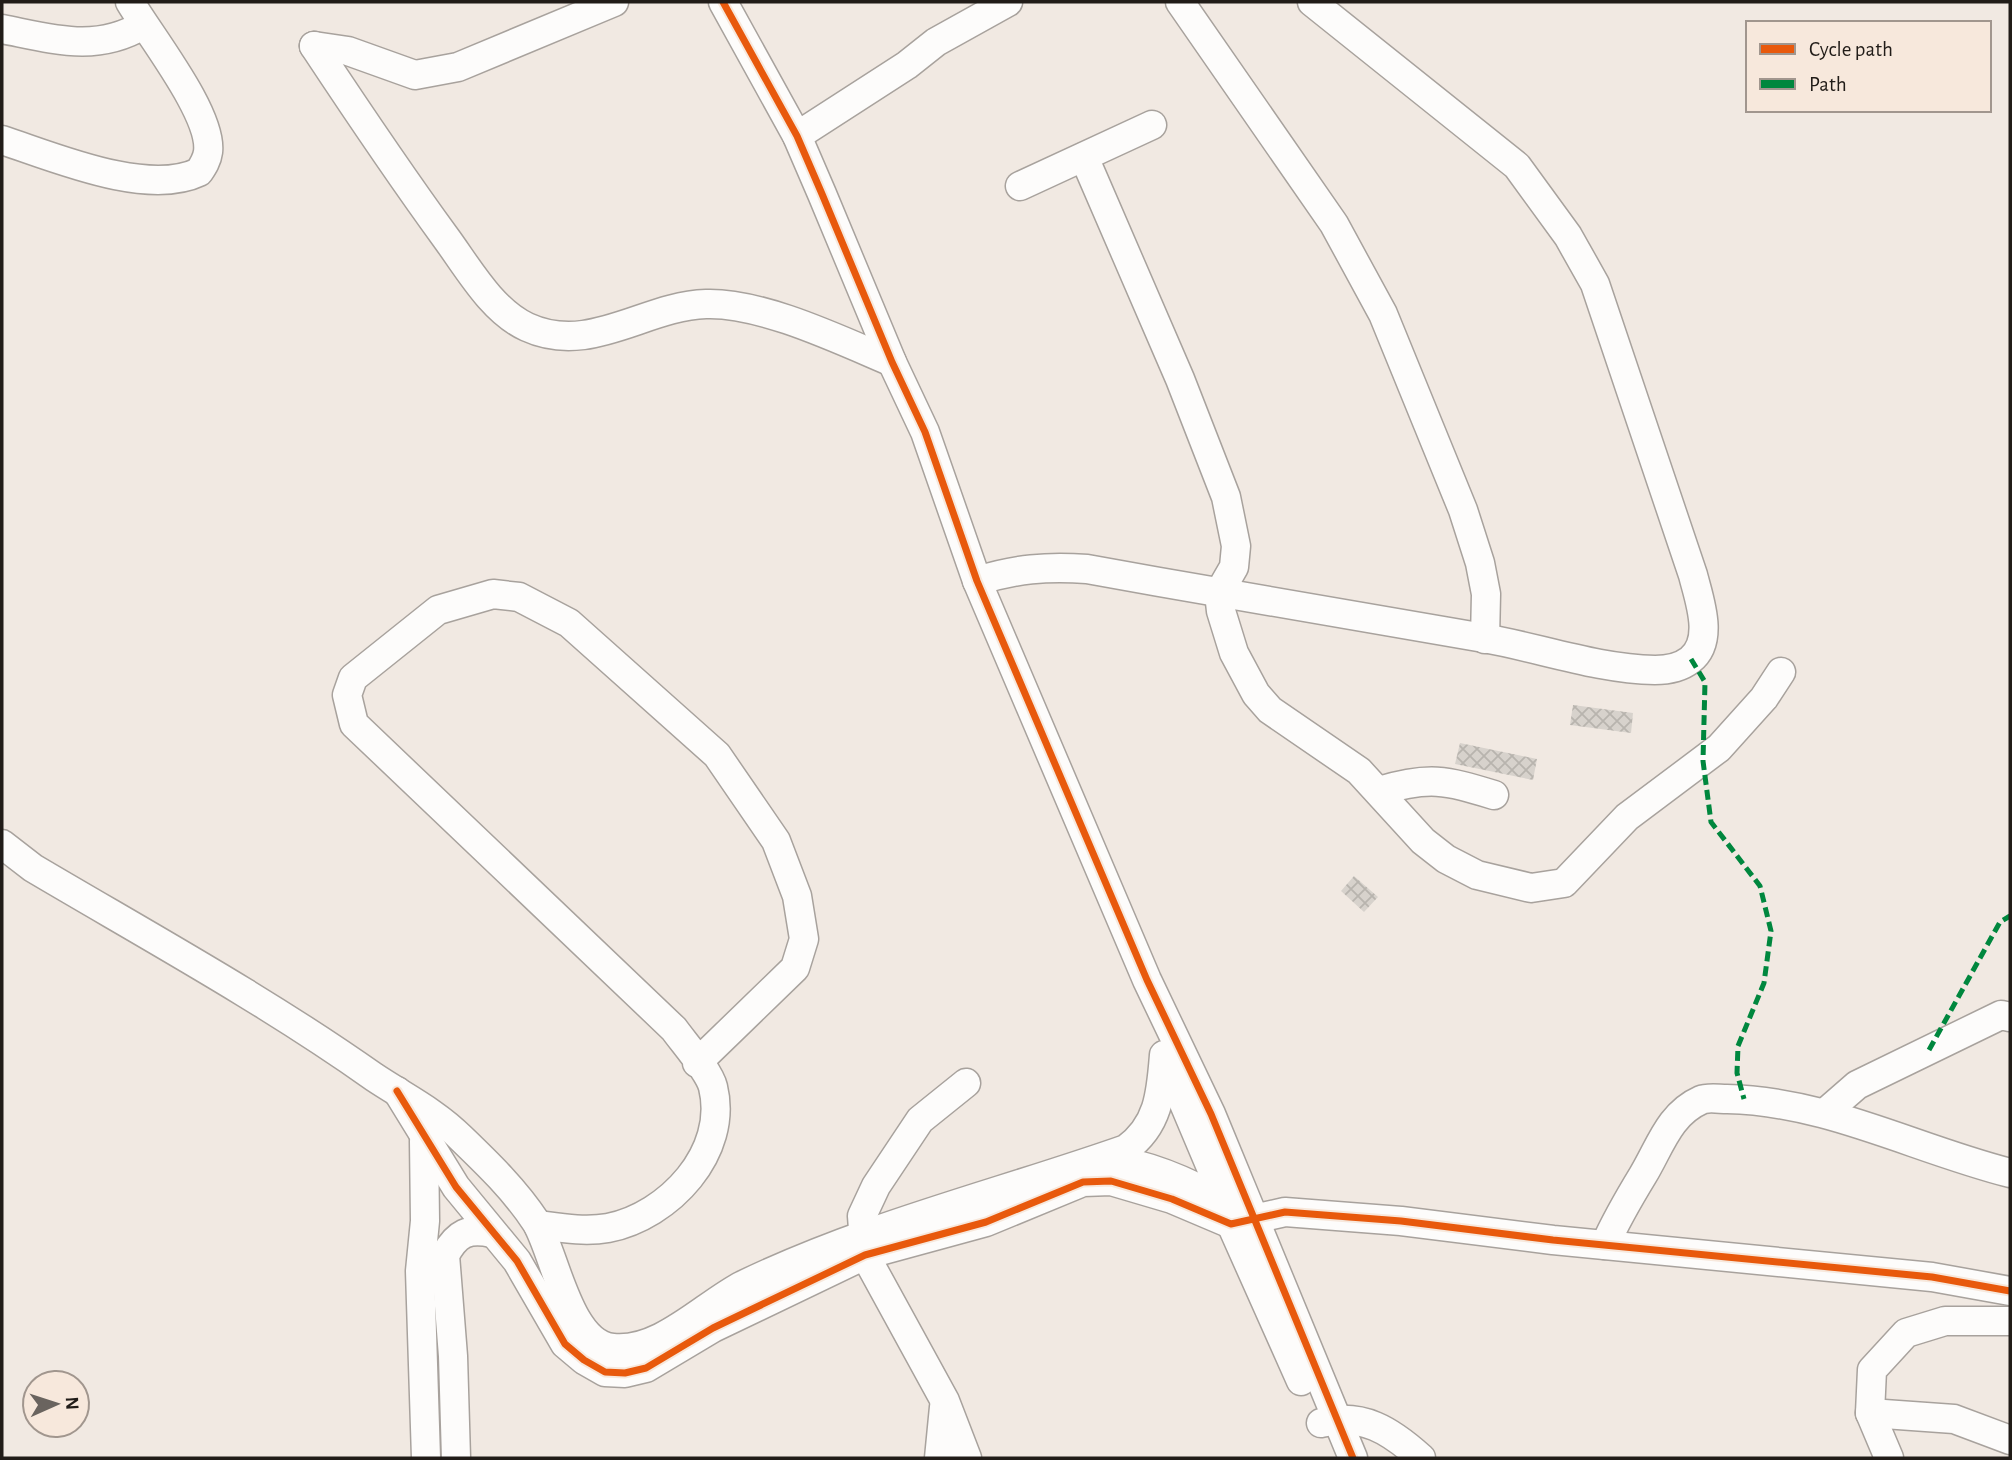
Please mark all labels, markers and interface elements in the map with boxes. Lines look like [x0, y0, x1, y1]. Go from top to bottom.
legend [1746, 21, 1991, 112]
text: Cycle path [1809, 39, 1893, 60]
text: Path [1809, 74, 1847, 95]
north arrow [21, 1369, 91, 1439]
text: N [62, 1396, 81, 1410]

